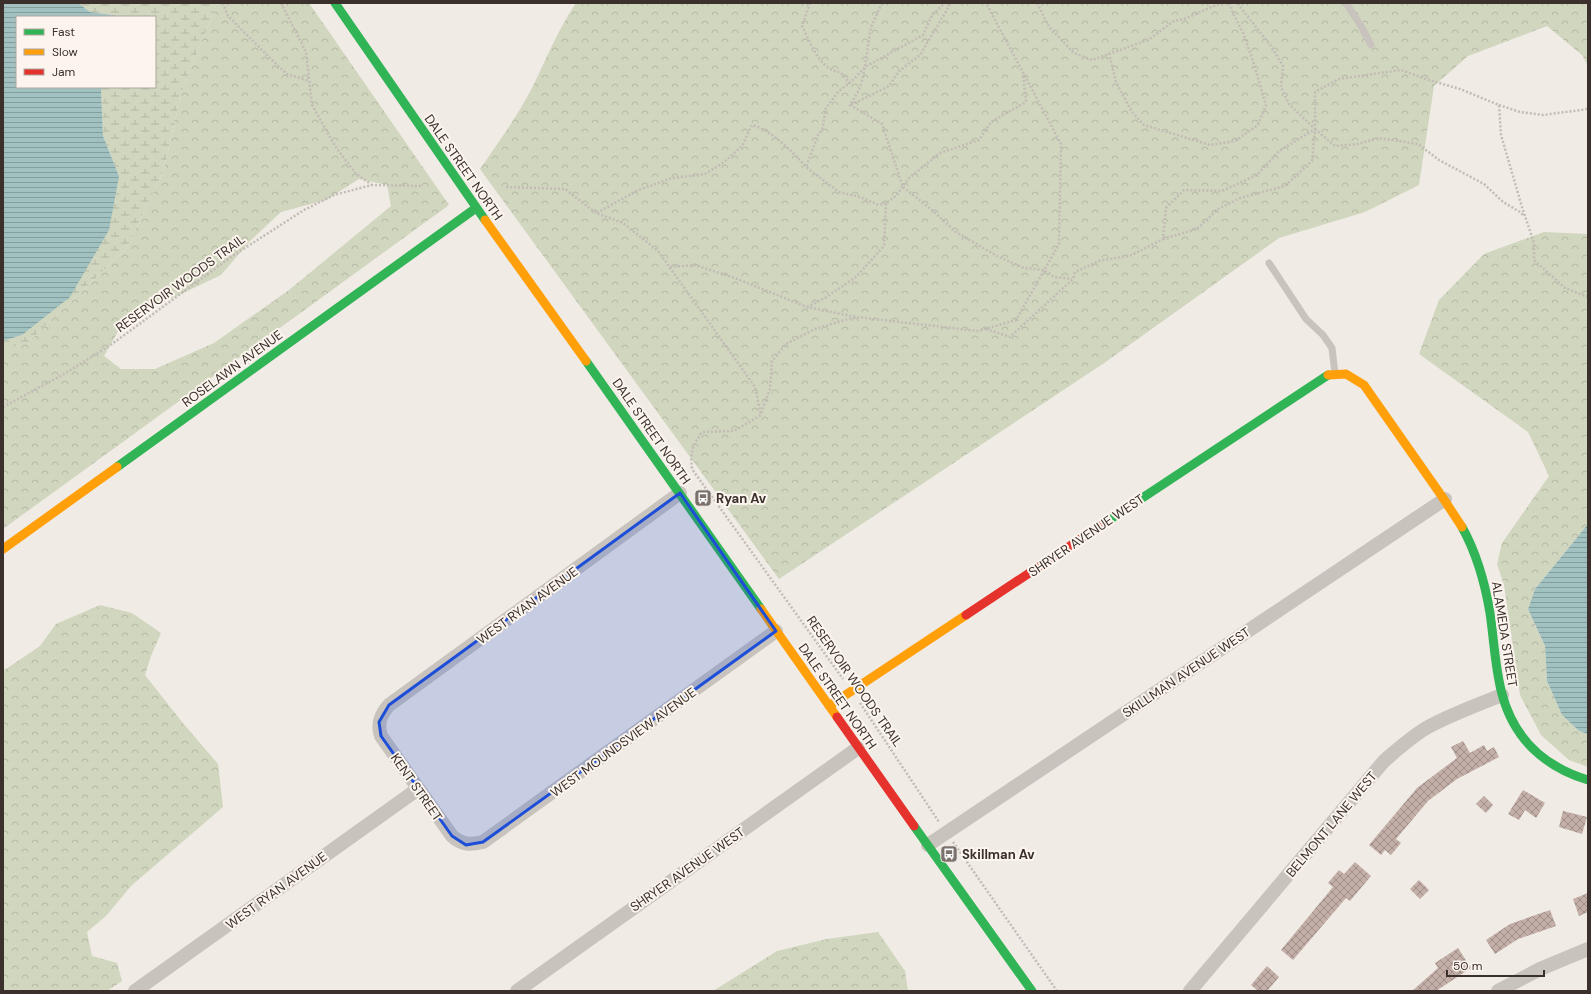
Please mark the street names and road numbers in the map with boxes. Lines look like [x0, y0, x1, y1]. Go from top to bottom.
street label: DALE STREET NORTH [421, 111, 506, 223]
street label: RESERVOIR WOODS TRAIL [112, 231, 248, 336]
street label: ROSELAWN AVENUE [179, 326, 286, 411]
street label: DALE STREET NORTH [609, 375, 694, 487]
street label: SHRYER AVENUE WEST [1025, 490, 1147, 581]
street label: WEST RYAN AVENUE [473, 563, 581, 648]
street label: ALAMEDA STREET [1488, 580, 1521, 688]
street label: RESERVOIR WOODS TRAIL [803, 613, 906, 750]
street label: SKILLMAN AVENUE WEST [1119, 623, 1253, 721]
street label: DALE STREET NORTH [795, 640, 880, 752]
street label: WEST MOUNDSVIEW AVENUE [547, 684, 700, 801]
street label: KENT STREET [387, 750, 446, 825]
street label: BELMONT LANE WEST [1282, 768, 1381, 881]
street label: SHRYER AVENUE WEST [627, 823, 748, 915]
street label: WEST RYAN AVENUE [222, 848, 330, 933]

